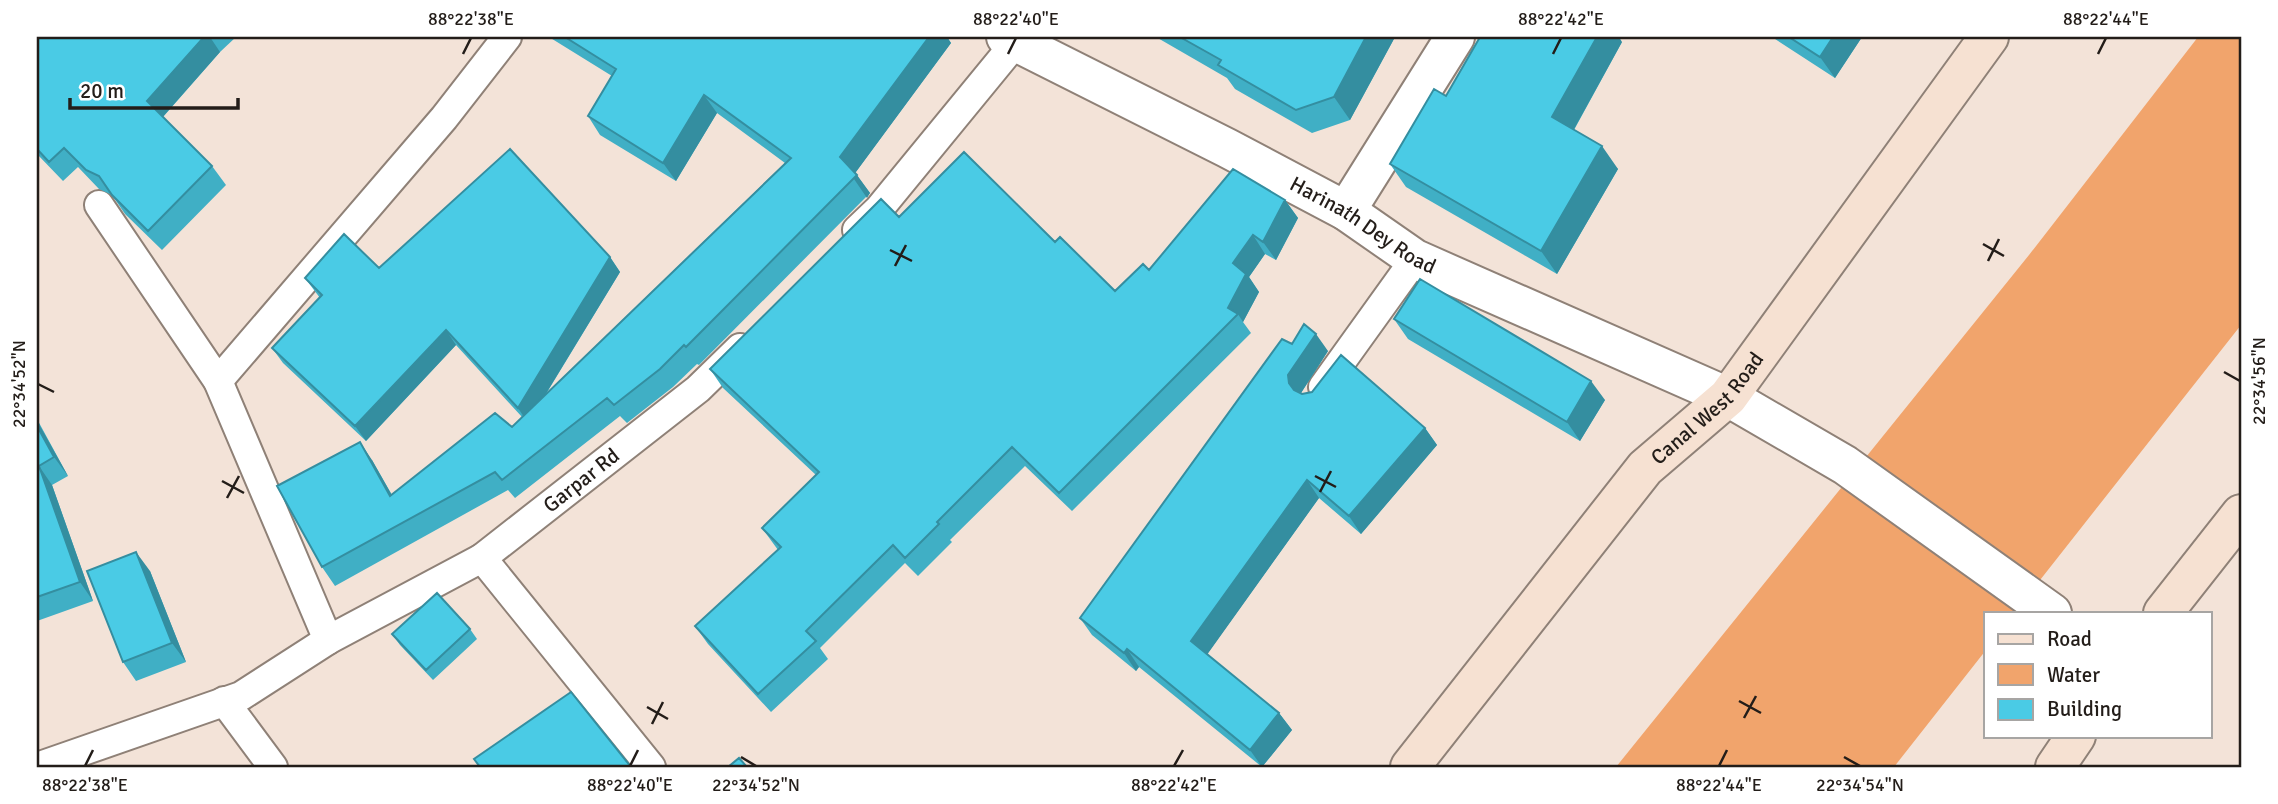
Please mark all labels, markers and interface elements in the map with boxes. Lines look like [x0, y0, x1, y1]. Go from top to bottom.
text: 88°22'38"E [428, 8, 514, 30]
text: 88°22'40"E [973, 8, 1059, 30]
text: 88°22'42"E [1518, 8, 1604, 30]
text: 88°22'44"E [2063, 8, 2149, 30]
scale bar [70, 66, 238, 110]
text: 20 m [80, 78, 124, 104]
street label: Harinath Dey Road [1285, 171, 1440, 280]
text: 22°34'56"N [2248, 337, 2270, 425]
text: 22°34'52"N [8, 340, 30, 428]
street label: Canal West Road [1646, 347, 1769, 470]
street label: Garpar Rd [538, 443, 625, 518]
legend [1984, 612, 2212, 738]
text: Road [2047, 626, 2092, 652]
text: Water [2047, 662, 2100, 688]
text: Building [2047, 696, 2122, 722]
text: 88°22'38"E [42, 774, 128, 796]
text: 88°22'40"E [587, 774, 673, 796]
text: 22°34'52"N [712, 774, 800, 796]
text: 88°22'42"E [1131, 774, 1217, 796]
text: 88°22'44"E [1676, 774, 1762, 796]
text: 22°34'54"N [1816, 774, 1904, 796]

